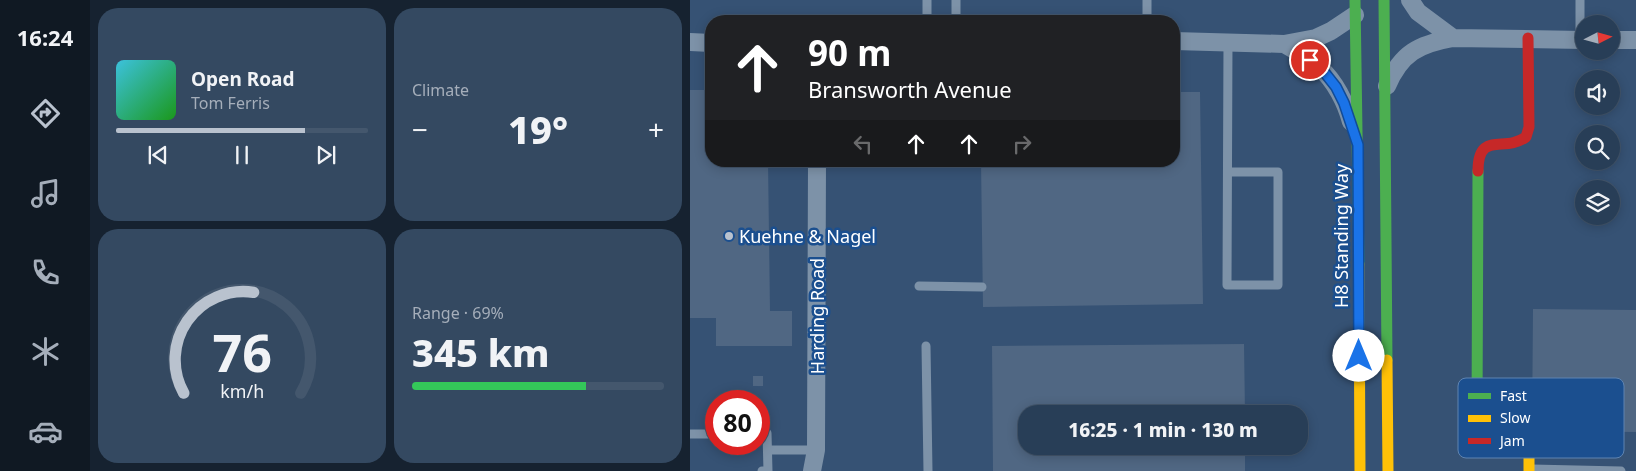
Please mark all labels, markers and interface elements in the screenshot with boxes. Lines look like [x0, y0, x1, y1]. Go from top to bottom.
north arrow [1575, 15, 1620, 60]
map controls [1575, 15, 1620, 225]
text: 16:24 [17, 22, 73, 52]
text: 90 m [808, 29, 891, 76]
icon: ahead [725, 35, 790, 100]
pin [1289, 39, 1331, 81]
icon: arrive [1296, 46, 1324, 74]
text: Open Road [191, 66, 294, 92]
button: sound [1575, 70, 1620, 115]
text: Bransworth Avenue [808, 74, 1012, 104]
text: Climate [412, 79, 469, 101]
text: Tom Ferris [191, 92, 270, 114]
icon: directions [28, 96, 63, 131]
text: 19° [508, 103, 568, 155]
text: − [412, 110, 428, 148]
text: + [648, 110, 664, 148]
button: search [1575, 125, 1620, 170]
icon: left [849, 130, 877, 158]
icon: ahead [902, 130, 930, 158]
icon: ahead [955, 130, 983, 158]
icon: right [1008, 130, 1036, 158]
icon: previous [144, 141, 172, 169]
icon: pause [228, 141, 256, 169]
icon: next [312, 141, 340, 169]
street label: H8 Standing Way [1329, 163, 1353, 308]
icon: music [28, 176, 63, 211]
button: layers [1575, 180, 1620, 225]
place label: Kuehne & Nagel [739, 224, 876, 248]
marker: Kuehne & Nagel [723, 230, 735, 242]
icon: phone [28, 255, 63, 290]
street label: Harding Road [805, 258, 829, 374]
text: Range · 69% [412, 302, 504, 324]
text: 76 [212, 316, 272, 387]
text: 345 km [412, 326, 550, 378]
position arrow [1332, 329, 1384, 381]
icon: climate [28, 334, 63, 369]
legend [1458, 378, 1624, 458]
text: km/h [220, 379, 264, 403]
text: Fast [1500, 386, 1527, 405]
speed limit sign: 80 [705, 390, 770, 455]
text: Slow [1500, 408, 1531, 427]
icon: car [28, 414, 63, 449]
text: 16:25 · 1 min · 130 m [1068, 417, 1258, 443]
text: Jam [1498, 431, 1525, 450]

